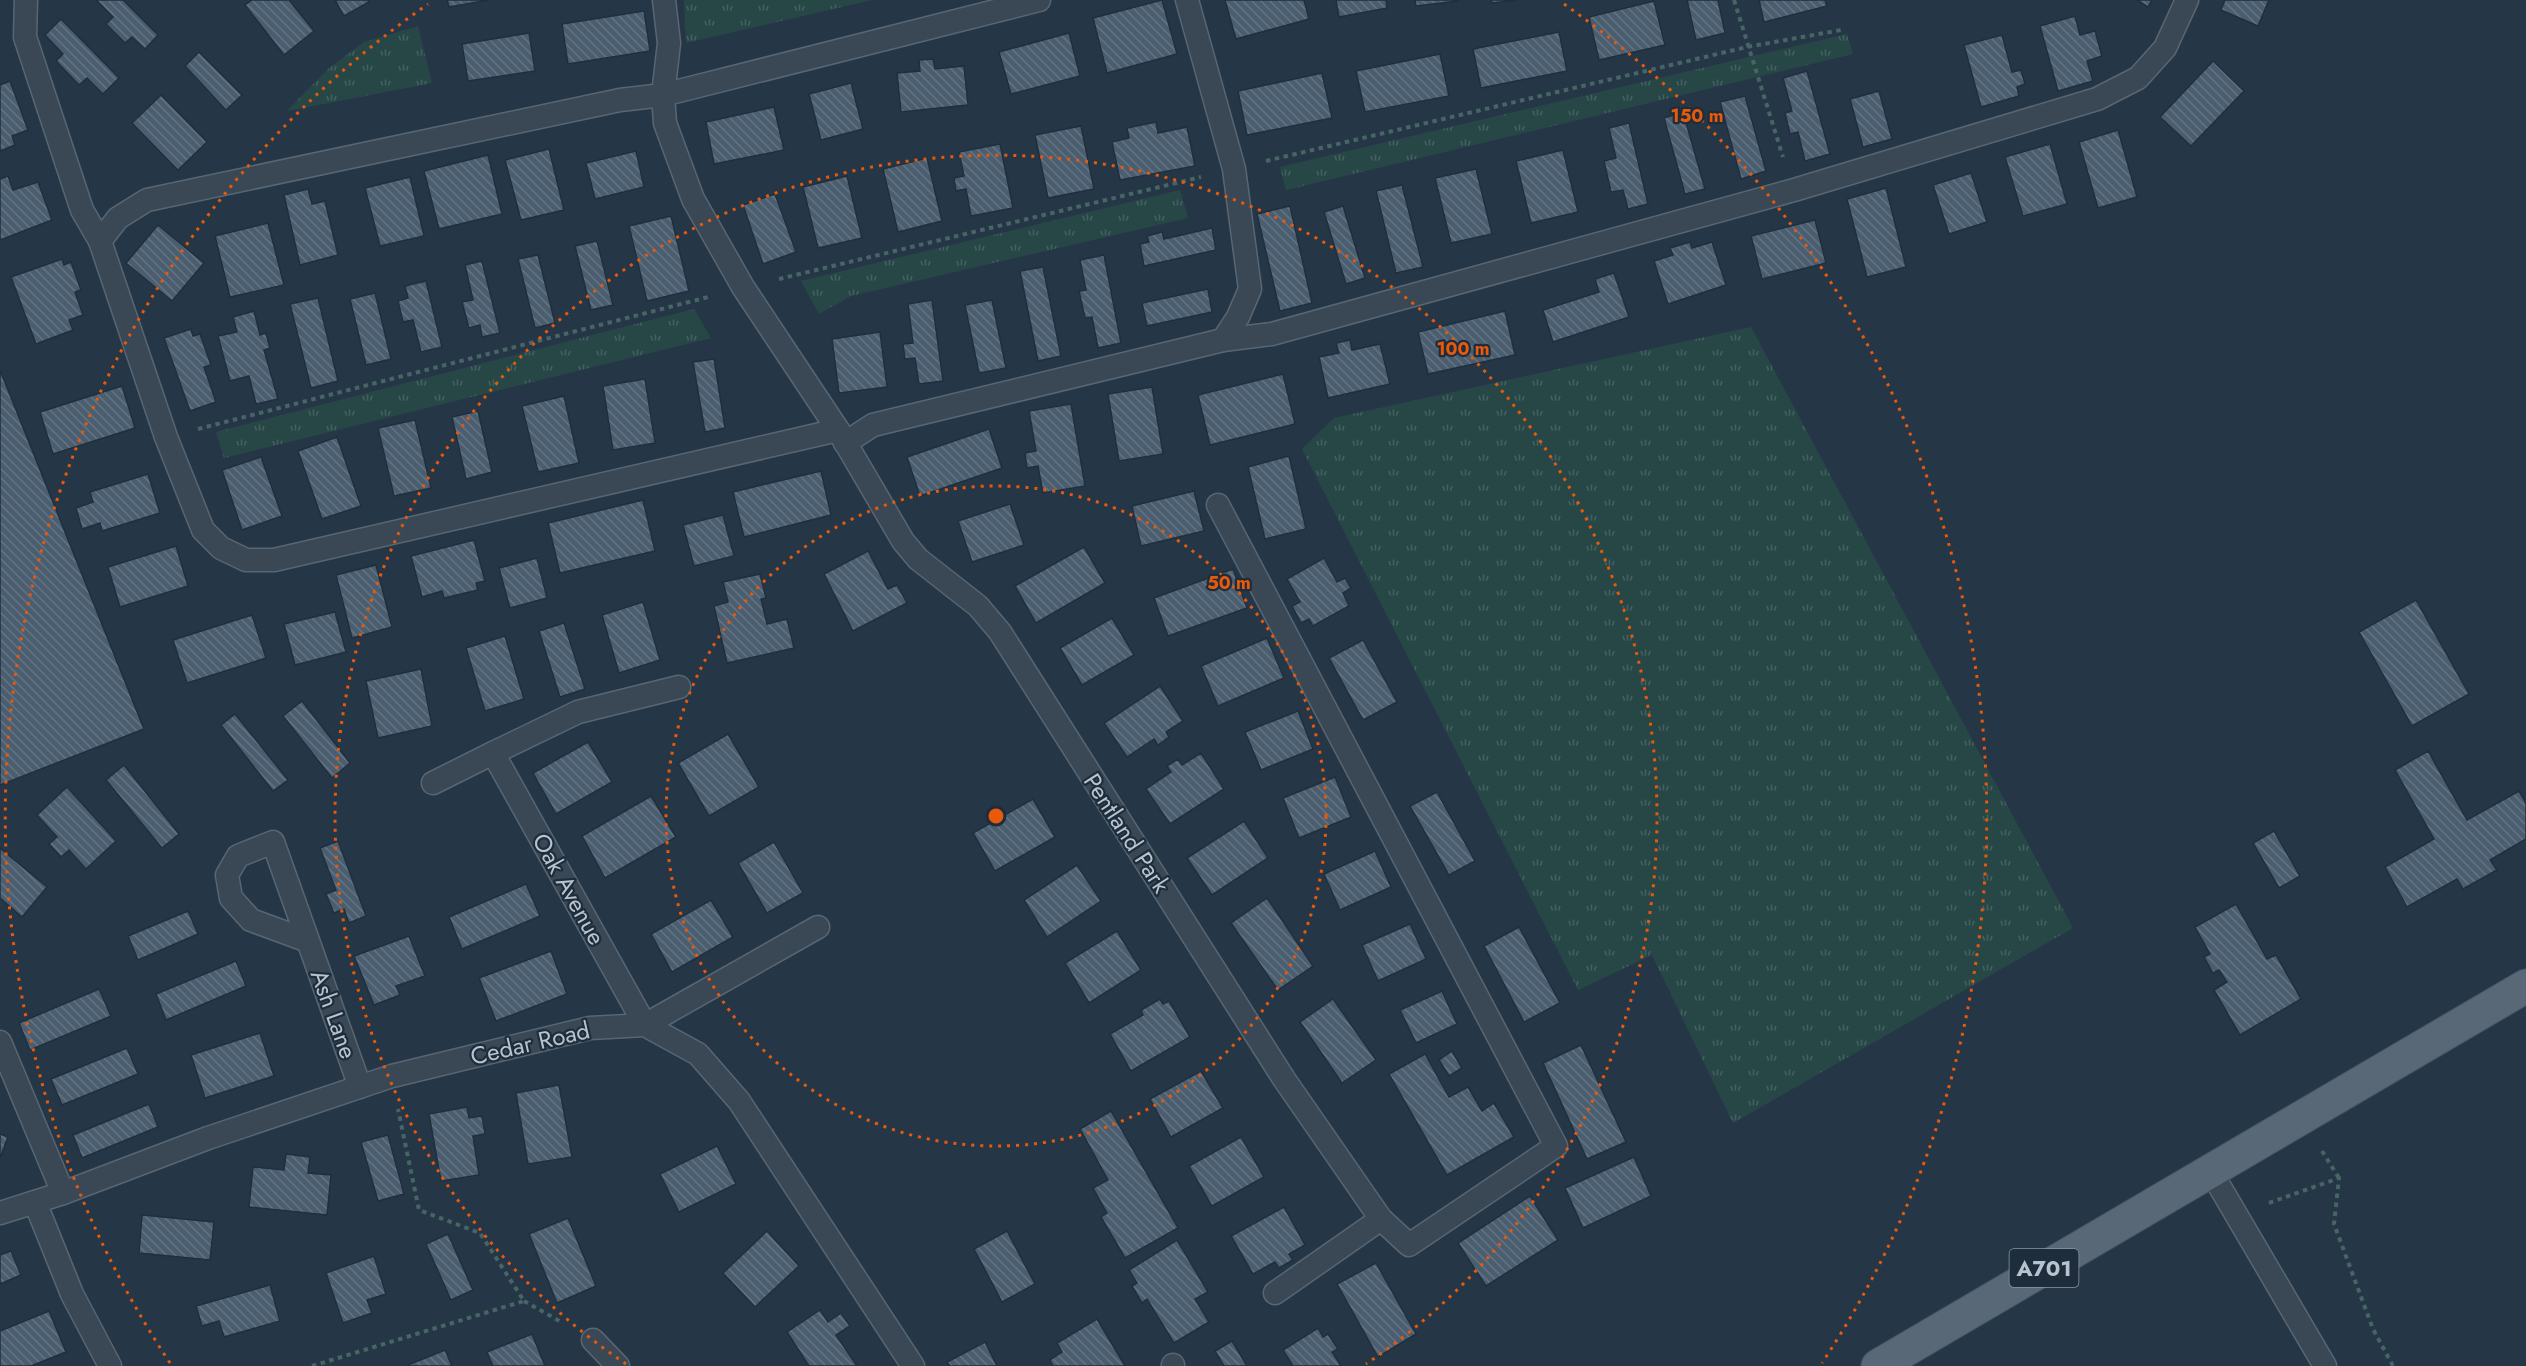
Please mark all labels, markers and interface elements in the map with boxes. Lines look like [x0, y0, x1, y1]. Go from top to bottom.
text: 150 m [1671, 103, 1723, 129]
text: 100 m [1436, 336, 1490, 362]
text: 50 m [1207, 570, 1251, 596]
street label: Pentland Park [1075, 766, 1179, 900]
centre of rings [986, 806, 1006, 826]
street label: Oak Avenue [524, 827, 614, 951]
street label: Ash Lane [302, 964, 366, 1064]
street label: Cedar Road [467, 1012, 593, 1074]
road number: A701 [2010, 1249, 2078, 1287]

